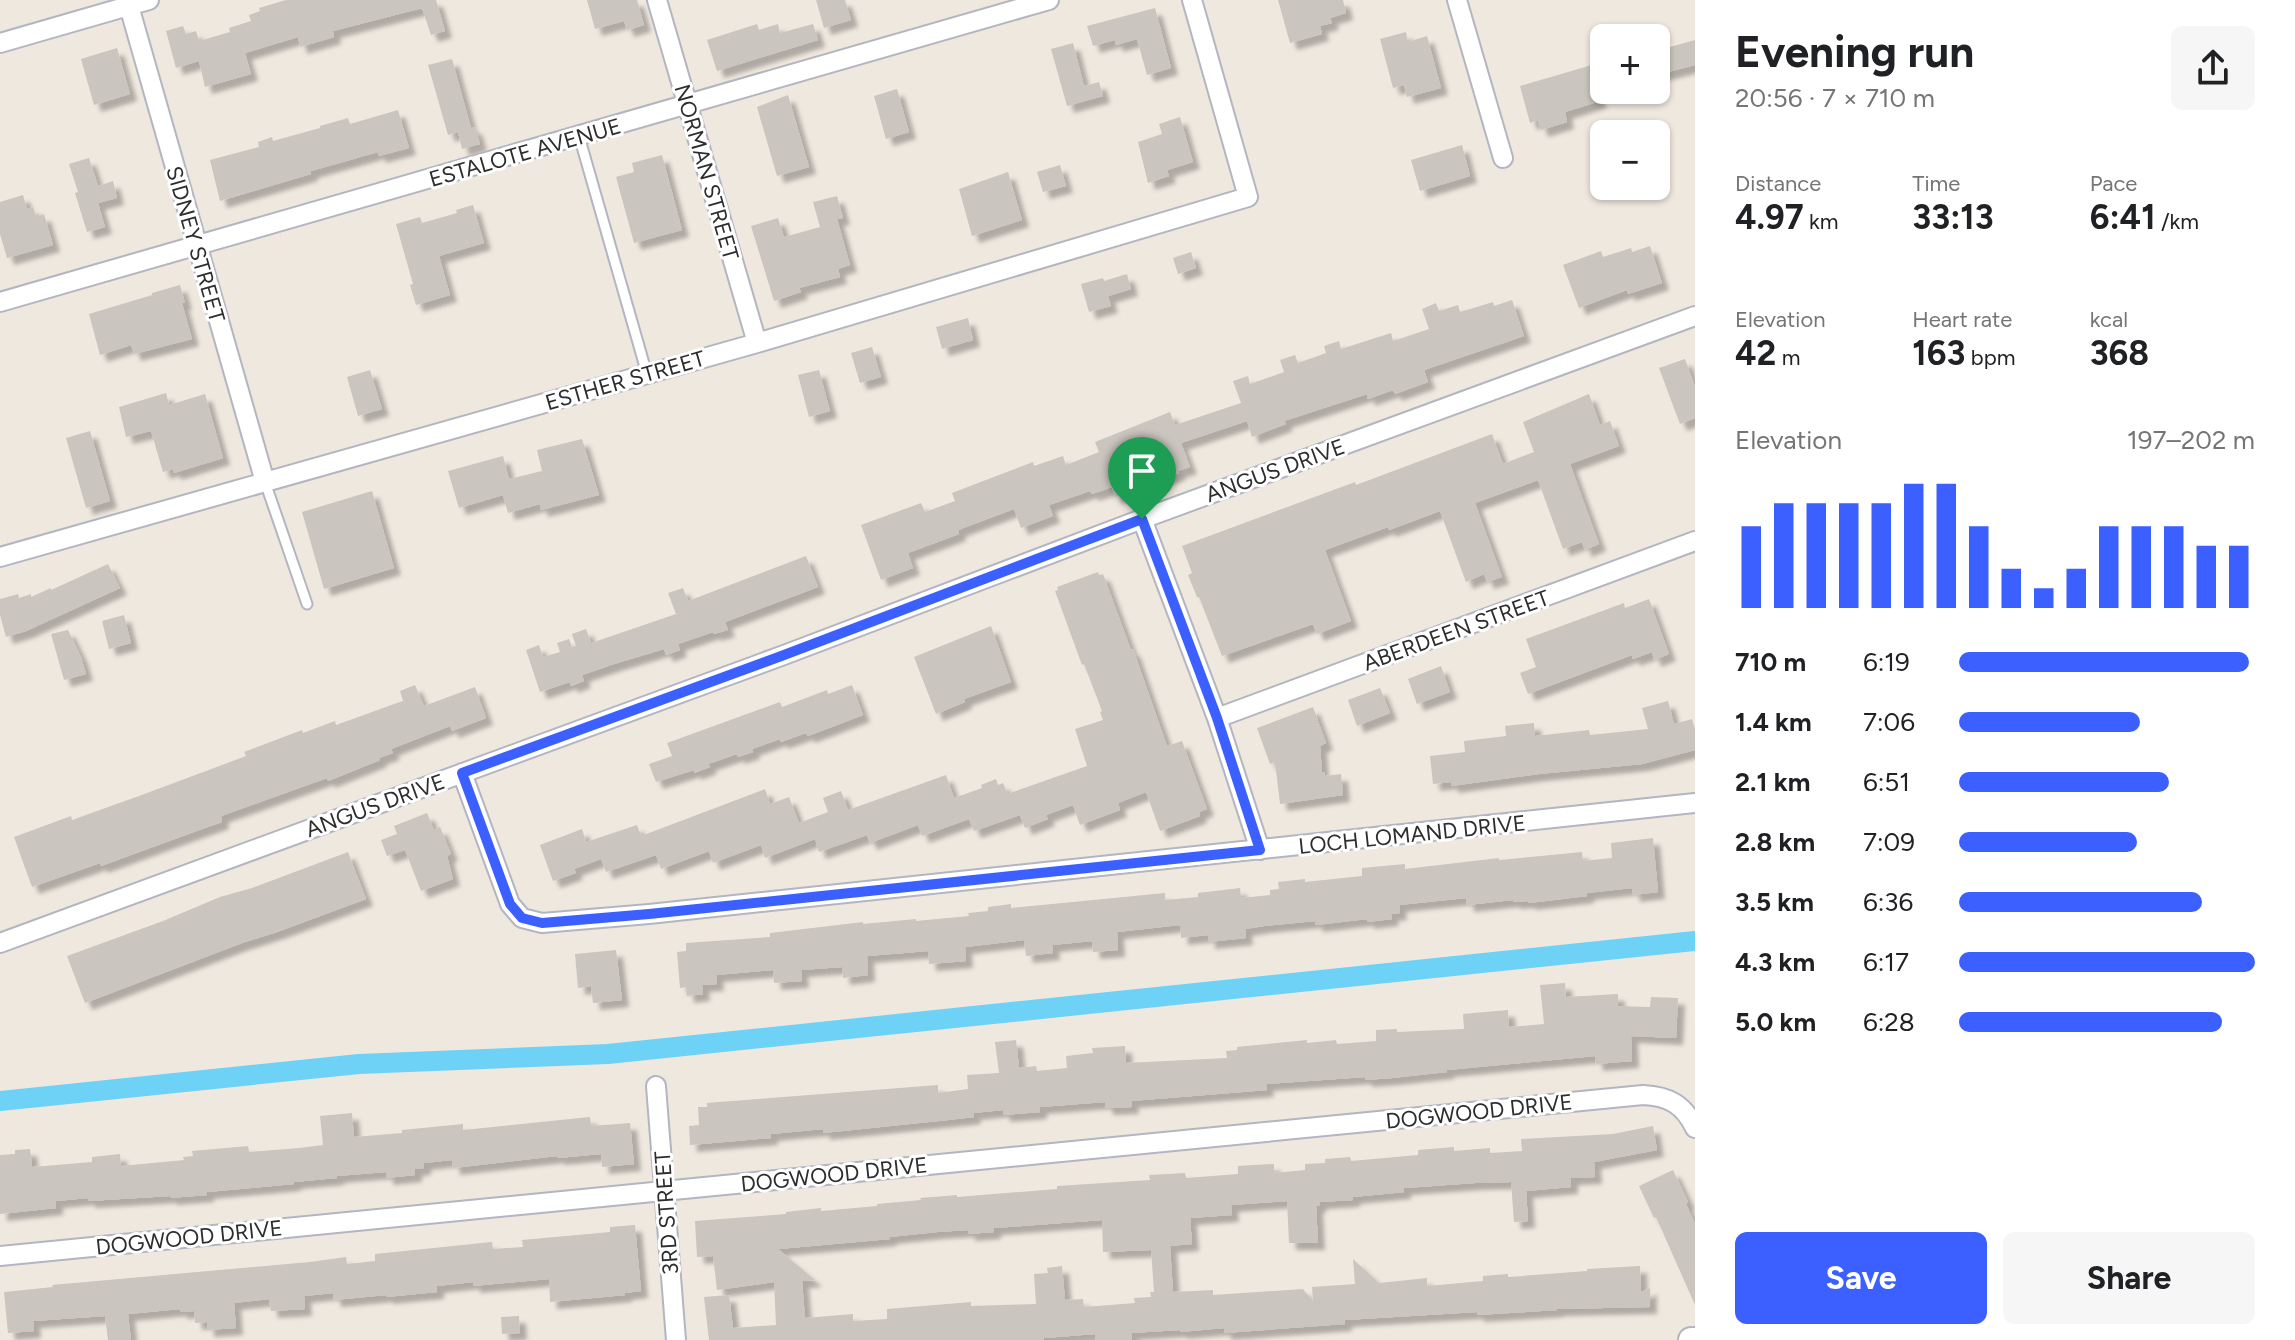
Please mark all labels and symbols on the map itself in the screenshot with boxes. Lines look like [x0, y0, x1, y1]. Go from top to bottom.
street label: NORMAN STREET [669, 81, 745, 263]
street label: ESTALOTE AVENUE [426, 112, 624, 193]
street label: SIDNEY STREET [160, 163, 231, 325]
street label: ESTHER STREET [542, 345, 708, 416]
street label: ANGUS DRIVE [1202, 433, 1349, 508]
pin [1108, 437, 1176, 519]
street label: ABERDEEN STREET [1359, 584, 1553, 677]
street label: ANGUS DRIVE [302, 768, 449, 843]
street label: LOCH LOMAND DRIVE [1297, 809, 1527, 860]
street label: DOGWOOD DRIVE [1384, 1088, 1574, 1135]
street label: 3RD STREET [649, 1150, 684, 1276]
street label: DOGWOOD DRIVE [739, 1151, 929, 1198]
street label: DOGWOOD DRIVE [94, 1214, 284, 1261]

